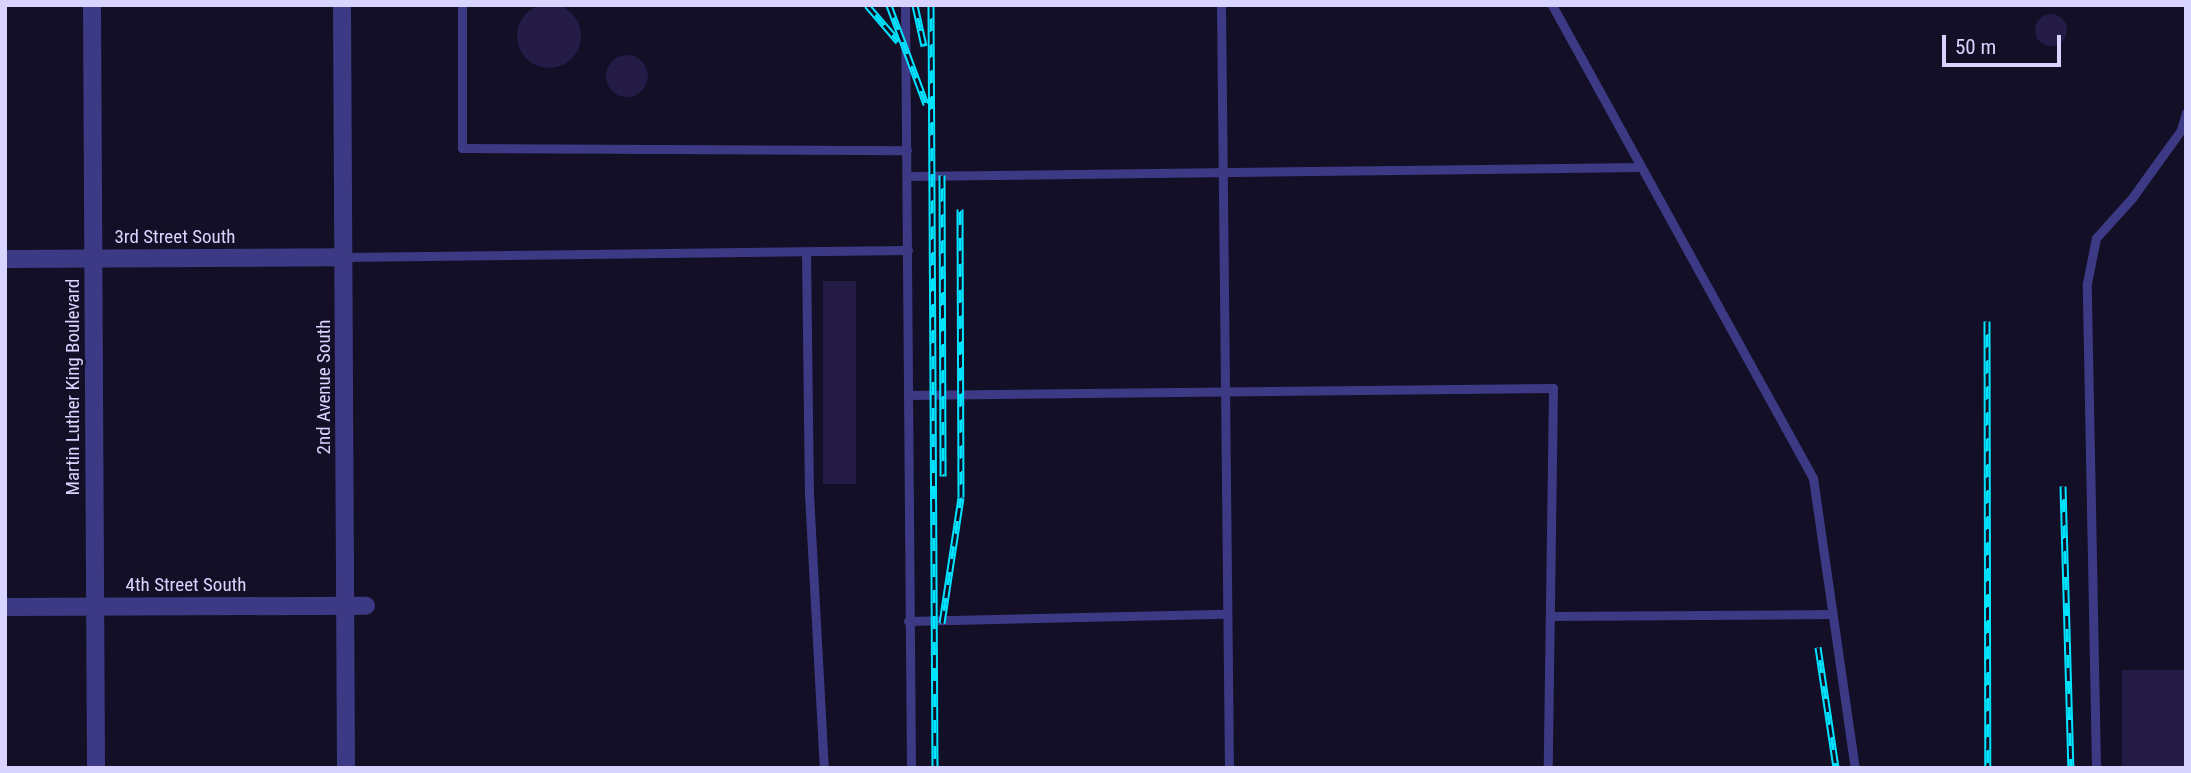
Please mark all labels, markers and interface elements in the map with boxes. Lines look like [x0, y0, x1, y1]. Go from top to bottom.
scale bar [1946, 21, 2065, 65]
text: 50 m [1955, 35, 1996, 59]
street label: 3rd Street South [114, 226, 236, 248]
street label: Martin Luther King Boulevard [62, 279, 84, 495]
street label: 2nd Avenue South [313, 320, 335, 454]
street label: 4th Street South [126, 574, 246, 596]

